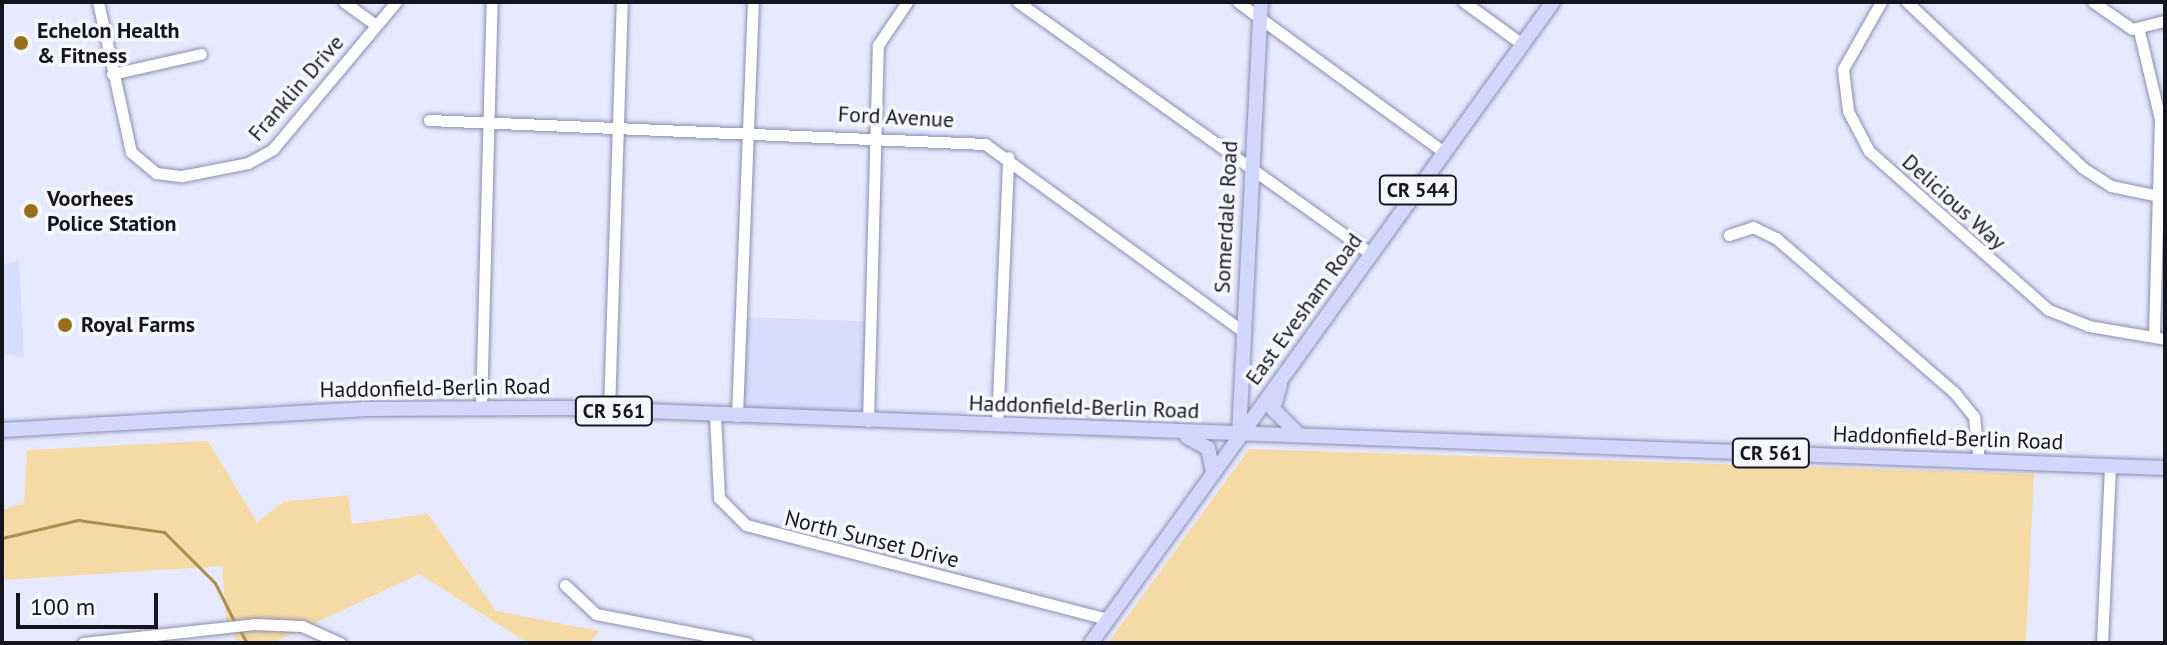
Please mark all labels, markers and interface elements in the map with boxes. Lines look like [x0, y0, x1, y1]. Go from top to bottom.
place label: Echelon Health & Fitness [37, 17, 180, 68]
street label: Franklin Drive [243, 30, 349, 146]
marker: Echelon Health & Fitness [12, 34, 30, 52]
street label: Ford Avenue [837, 101, 955, 133]
street label: Somerdale Road [1209, 140, 1243, 294]
street label: Delicious Way [1897, 148, 2011, 256]
road number: CR 544 [1378, 174, 1458, 206]
place label: Voorhees Police Station [47, 185, 177, 236]
marker: Voorhees Police Station [22, 202, 40, 220]
street label: East Evesham Road [1240, 228, 1368, 390]
place label: Royal Farms [81, 312, 195, 338]
marker: Royal Farms [56, 316, 74, 334]
street label: Haddonfield-Berlin Road [319, 373, 551, 403]
street label: Haddonfield-Berlin Road [968, 390, 1200, 424]
road number: CR 561 [574, 395, 654, 427]
street label: Haddonfield-Berlin Road [1832, 421, 2064, 455]
road number: CR 561 [1731, 437, 1811, 469]
street label: North Sunset Drive [782, 505, 962, 573]
scale bar [20, 577, 162, 627]
text: 100 m [30, 591, 95, 622]

